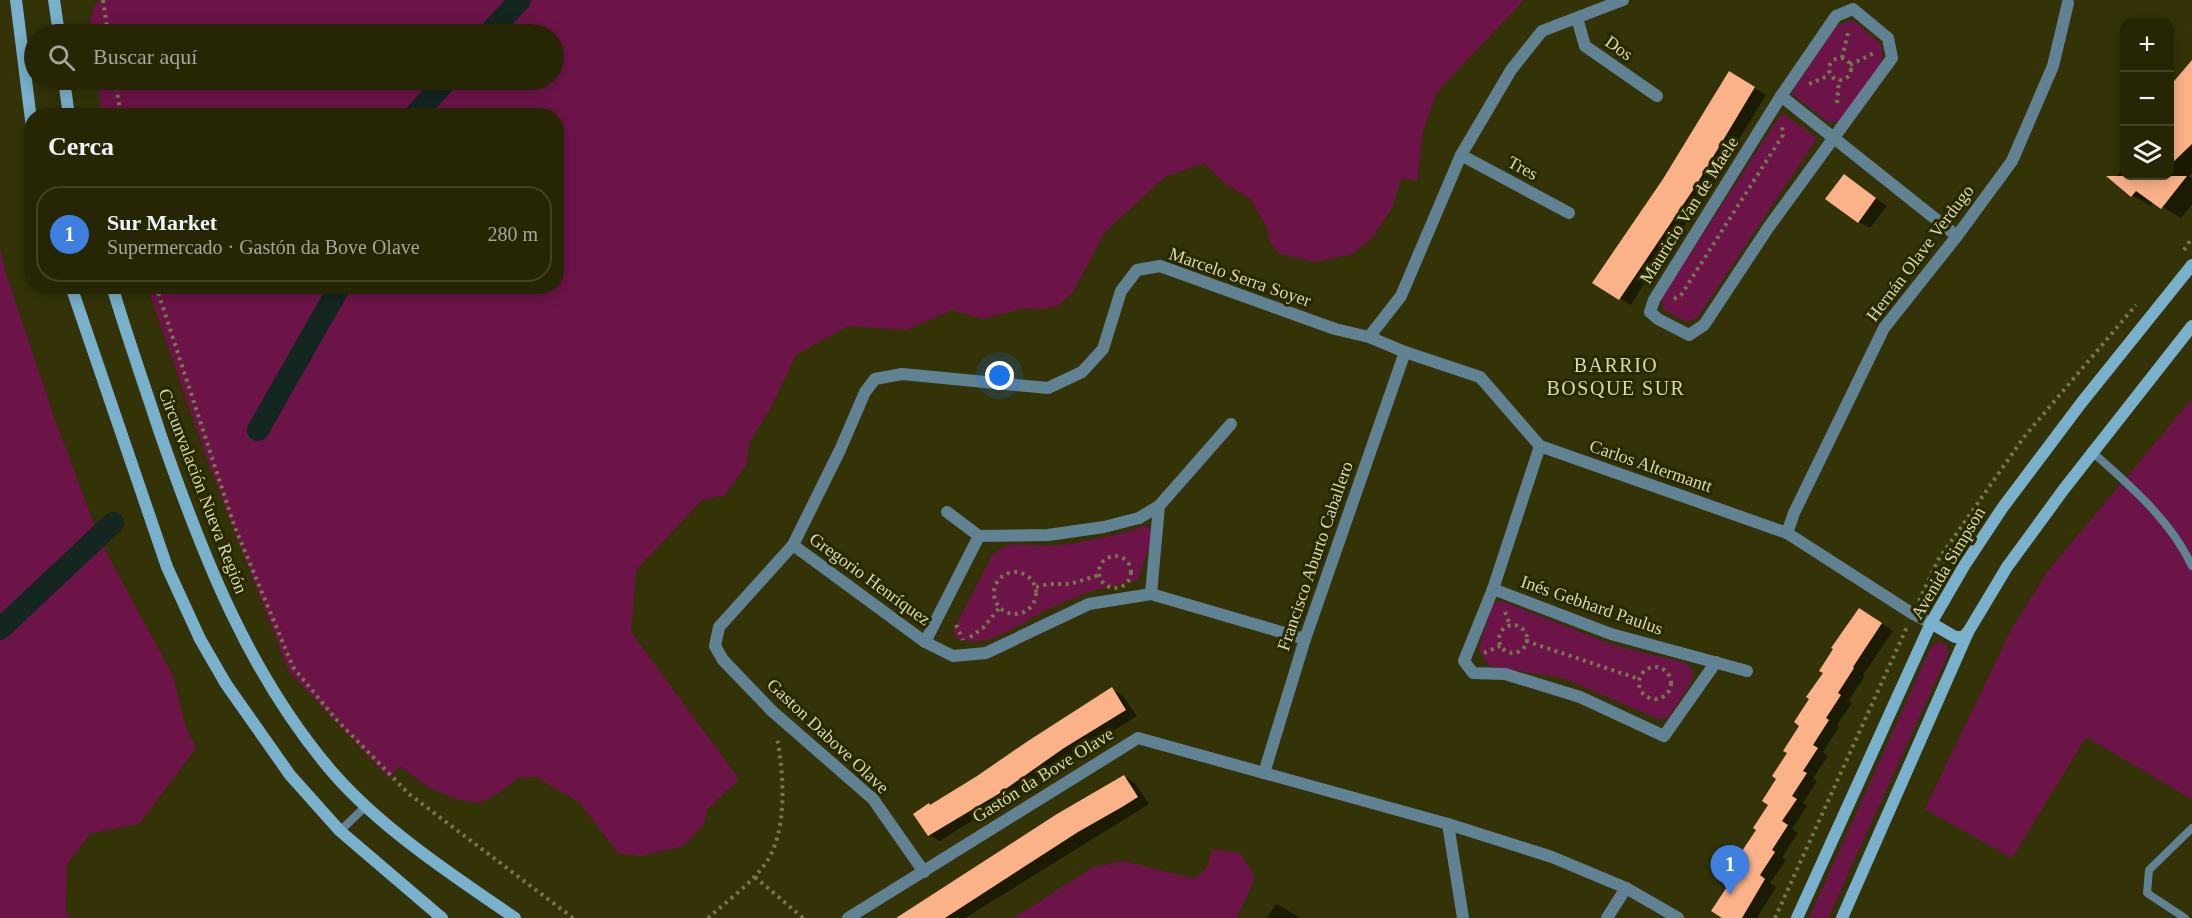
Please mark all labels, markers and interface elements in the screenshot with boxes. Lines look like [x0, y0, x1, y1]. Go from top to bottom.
map controls [2120, 18, 2174, 180]
button: + [2120, 18, 2174, 72]
search box [24, 24, 564, 90]
street label: Dos [1601, 31, 1637, 65]
icon: search [45, 41, 78, 74]
text: Buscar aquí [93, 44, 197, 69]
button: − [2120, 72, 2174, 126]
button: layers [2120, 126, 2174, 180]
text: Cerca [48, 132, 114, 161]
street label: Mauricio Van de Maele [1636, 133, 1742, 287]
street label: Tres [1504, 152, 1542, 184]
street label: Hernán Olave Verdugo [1862, 181, 1978, 325]
text: Sur Market [107, 210, 217, 235]
text: 1 [65, 223, 75, 245]
text: 280 m [487, 223, 538, 245]
text: Supermercado · Gastón da Bove Olave [107, 236, 420, 258]
street label: Marcelo Serra Soyer [1166, 243, 1314, 311]
district label: BARRIO BOSQUE SUR [1547, 354, 1685, 399]
your location [985, 361, 1014, 390]
street label: Circunvalación Nueva Región [155, 386, 251, 596]
street label: Carlos Altermantt [1587, 436, 1715, 496]
street label: Francisco Aburto Caballero [1273, 459, 1357, 653]
street label: Avenida Simpson [1907, 503, 1989, 623]
street label: Gregorio Henríquez [806, 528, 934, 630]
street label: Inés Gebhard Paulus [1518, 571, 1666, 639]
street label: Gaston Dabove Olave [763, 674, 893, 798]
street label: Gastón da Bove Olave [969, 723, 1117, 827]
pin: 1 [1710, 846, 1750, 895]

